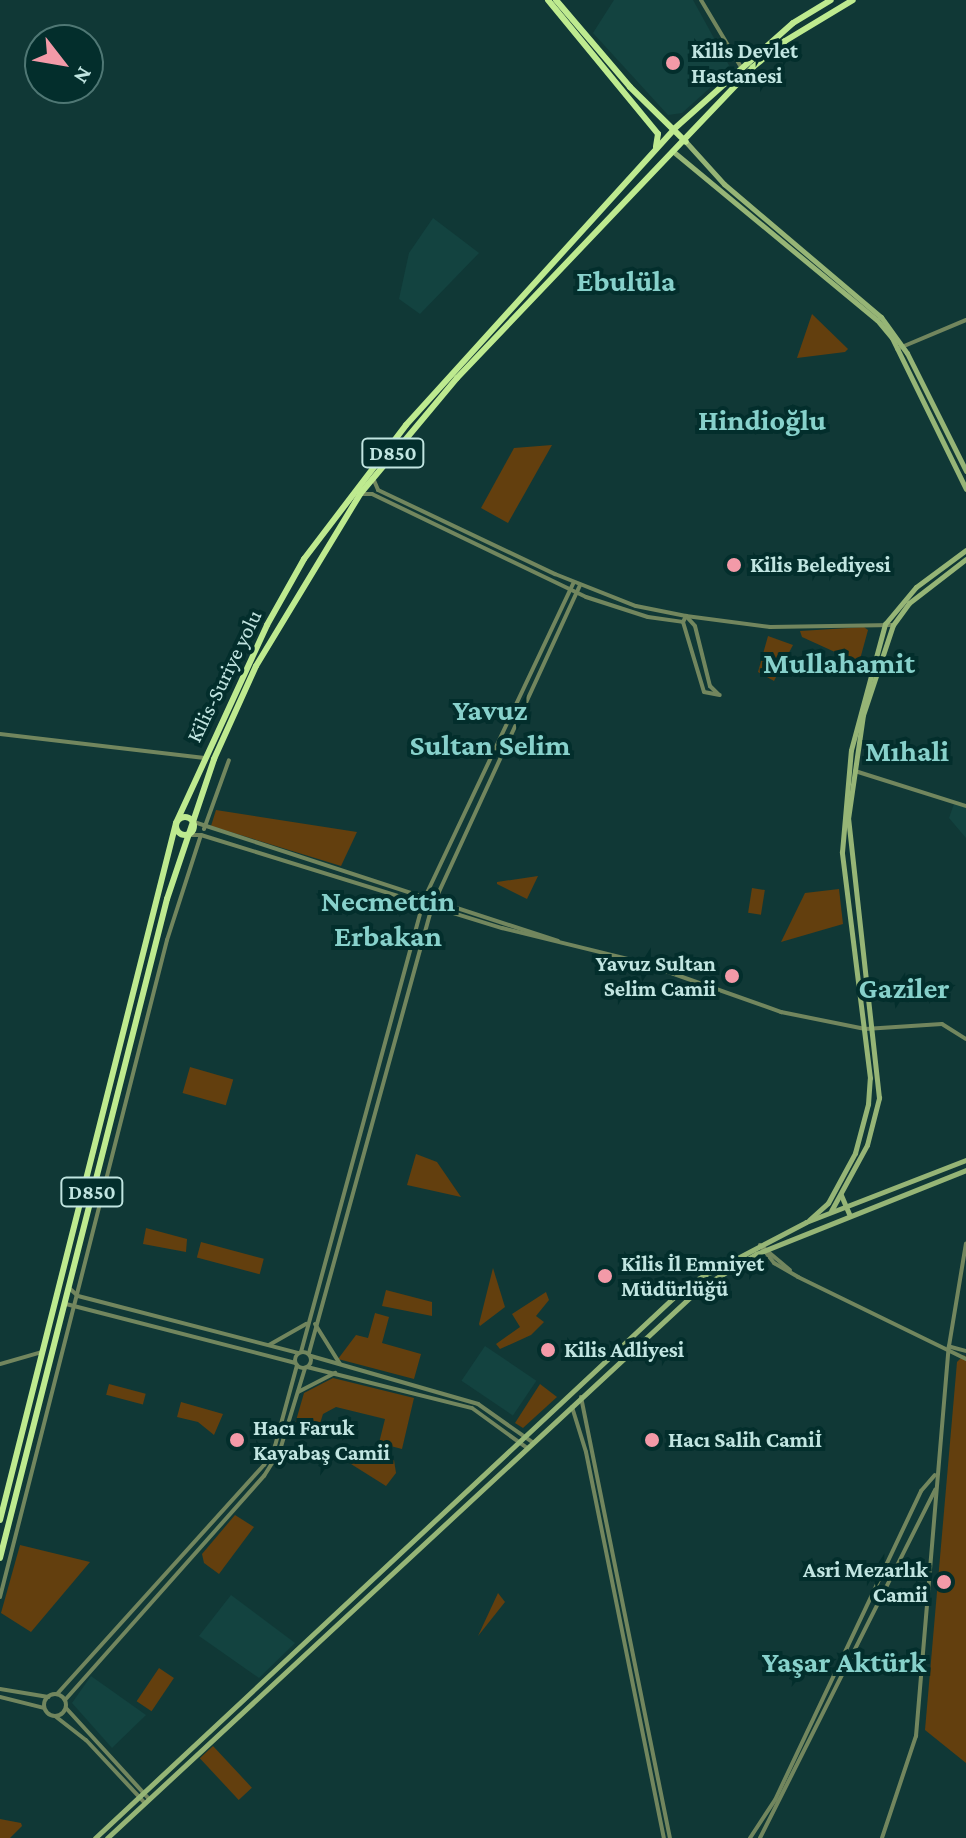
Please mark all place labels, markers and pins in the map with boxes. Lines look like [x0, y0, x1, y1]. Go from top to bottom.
place label: Kilis Devlet Hastanesi [691, 37, 798, 88]
marker: Kilis Devlet Hastanesi [662, 52, 684, 74]
place label: Kilis Belediyesi [750, 552, 891, 578]
marker: Kilis Belediyesi [725, 556, 743, 574]
place label: Yavuz Sultan Selim Camii [596, 950, 716, 1002]
marker: Yavuz Sultan Selim Camii [723, 967, 741, 985]
place label: Kilis İl Emniyet Müdürlüğü [621, 1250, 764, 1302]
marker: Kilis İl Emniyet Müdürlüğü [596, 1267, 614, 1285]
place label: Kilis Adliyesi [564, 1337, 684, 1363]
marker: Kilis Adliyesi [539, 1341, 557, 1359]
place label: Hacı Faruk Kayabaş Camii [253, 1414, 390, 1466]
place label: Hacı Salih Camiİ [668, 1427, 822, 1453]
marker: Hacı Faruk Kayabaş Camii [228, 1431, 246, 1449]
marker: Hacı Salih Camiİ [643, 1431, 661, 1449]
place label: Asri Mezarlık Camii [803, 1556, 928, 1608]
marker: Asri Mezarlık Camii [935, 1573, 953, 1591]

